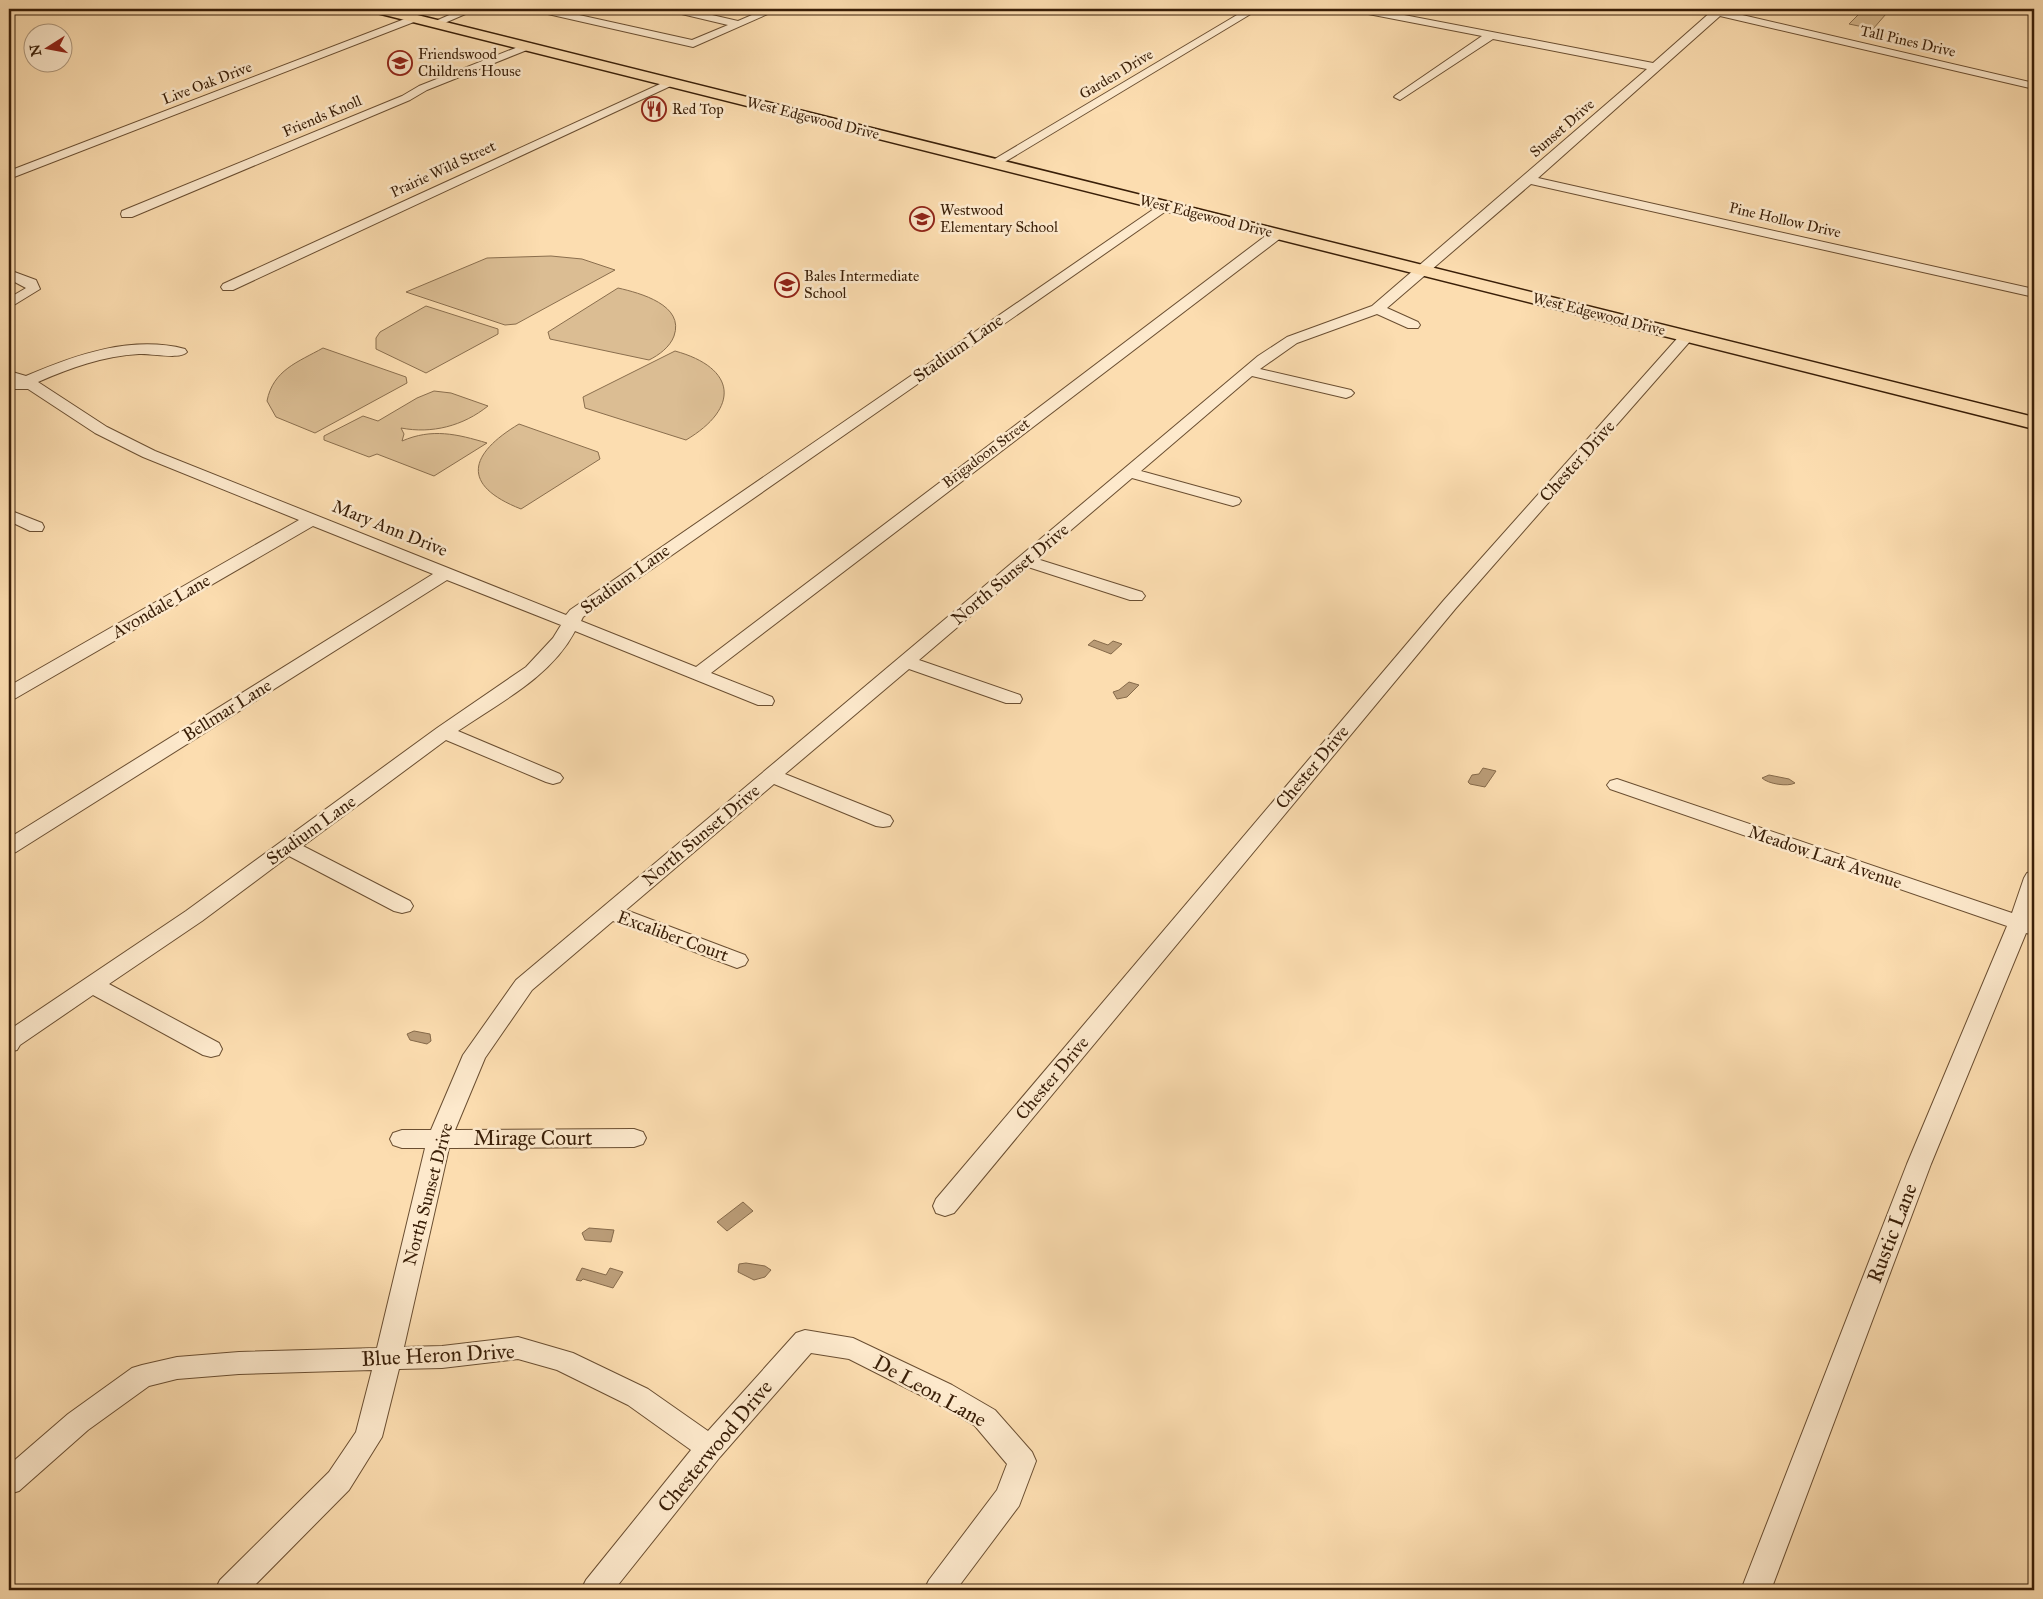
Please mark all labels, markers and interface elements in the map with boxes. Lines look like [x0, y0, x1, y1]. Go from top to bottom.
street label: Tall Pines Drive [1858, 21, 1958, 61]
north arrow [22, 22, 72, 72]
text: N [26, 43, 45, 58]
place label: Friendswood Childrens House [418, 45, 521, 80]
street label: Garden Drive [1076, 45, 1156, 103]
school or university icon: Friendswood Childrens House [387, 50, 413, 76]
street label: Live Oak Drive [160, 58, 254, 108]
street label: Friends Knoll [280, 91, 365, 141]
street label: West Edgewood Drive [745, 93, 881, 143]
street label: Sunset Drive [1526, 95, 1598, 161]
restaurant icon: Red Top [641, 96, 667, 122]
place label: Red Top [672, 100, 724, 118]
street label: Prairie Wild Street [387, 136, 499, 201]
street label: West Edgewood Drive [1138, 191, 1274, 241]
street label: Pine Hollow Drive [1727, 198, 1843, 242]
place label: Westwood Elementary School [940, 201, 1059, 236]
school or university icon: Westwood Elementary School [909, 206, 935, 232]
place label: Bales Intermediate School [804, 267, 919, 302]
school or university icon: Bales Intermediate School [774, 272, 800, 298]
street label: West Edgewood Drive [1531, 289, 1667, 339]
street label: Stadium Lane [909, 309, 1007, 387]
street label: Brigadoon Street [939, 414, 1034, 492]
street label: Chester Drive [1535, 416, 1619, 506]
street label: Mary Ann Drive [329, 495, 451, 561]
street label: North Sunset Drive [947, 518, 1073, 630]
street label: Stadium Lane [576, 539, 674, 619]
street label: Avondale Lane [107, 569, 214, 643]
street label: Bellmar Lane [178, 674, 276, 746]
street label: Chester Drive [1271, 721, 1353, 813]
street label: North Sunset Drive [638, 779, 764, 891]
street label: Stadium Lane [262, 790, 360, 870]
street label: Meadow Lark Avenue [1745, 820, 1905, 894]
street label: Excaliber Court [614, 906, 732, 967]
street label: Chester Drive [1011, 1032, 1093, 1124]
street label: North Sunset Drive [398, 1120, 458, 1268]
street label: Mirage Court [474, 1125, 593, 1151]
street label: Rustic Lane [1861, 1179, 1923, 1286]
street label: Blue Heron Drive [361, 1338, 516, 1372]
street label: De Leon Lane [869, 1349, 991, 1433]
street label: Chesterwood Drive [652, 1374, 778, 1518]

